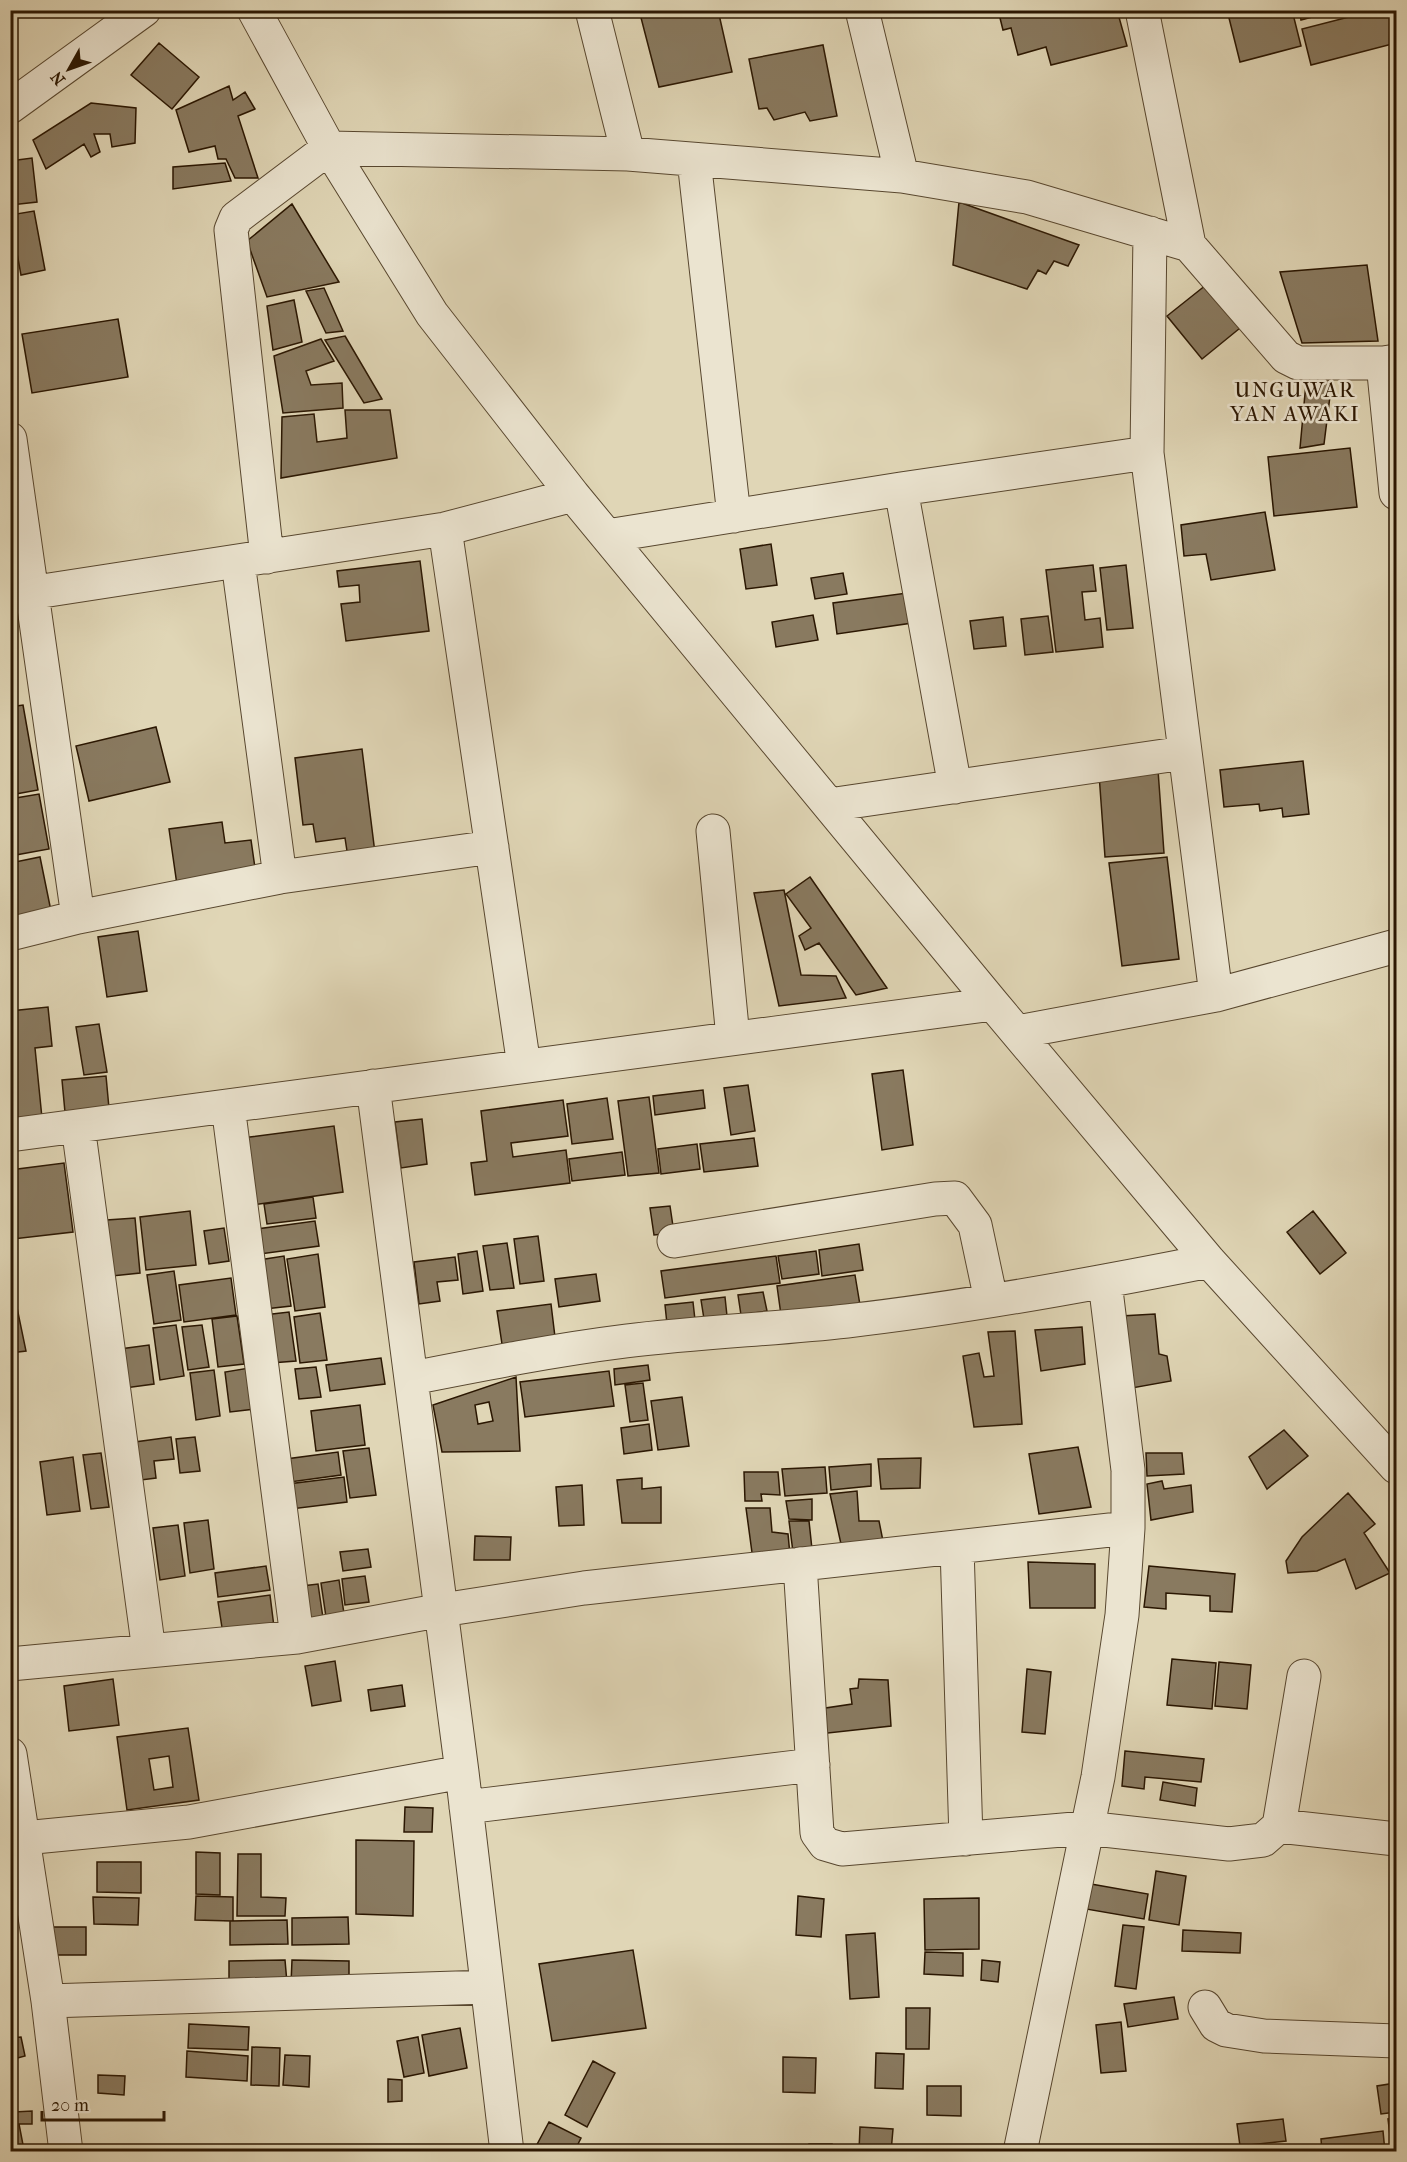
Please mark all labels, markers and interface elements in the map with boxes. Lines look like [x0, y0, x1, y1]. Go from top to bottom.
north arrow [39, 39, 99, 99]
text: N [46, 67, 69, 89]
district label: UNGUWAR YAN AWAKI [1229, 378, 1360, 426]
scale bar [42, 2084, 164, 2122]
text: 20 m [51, 2095, 89, 2116]

